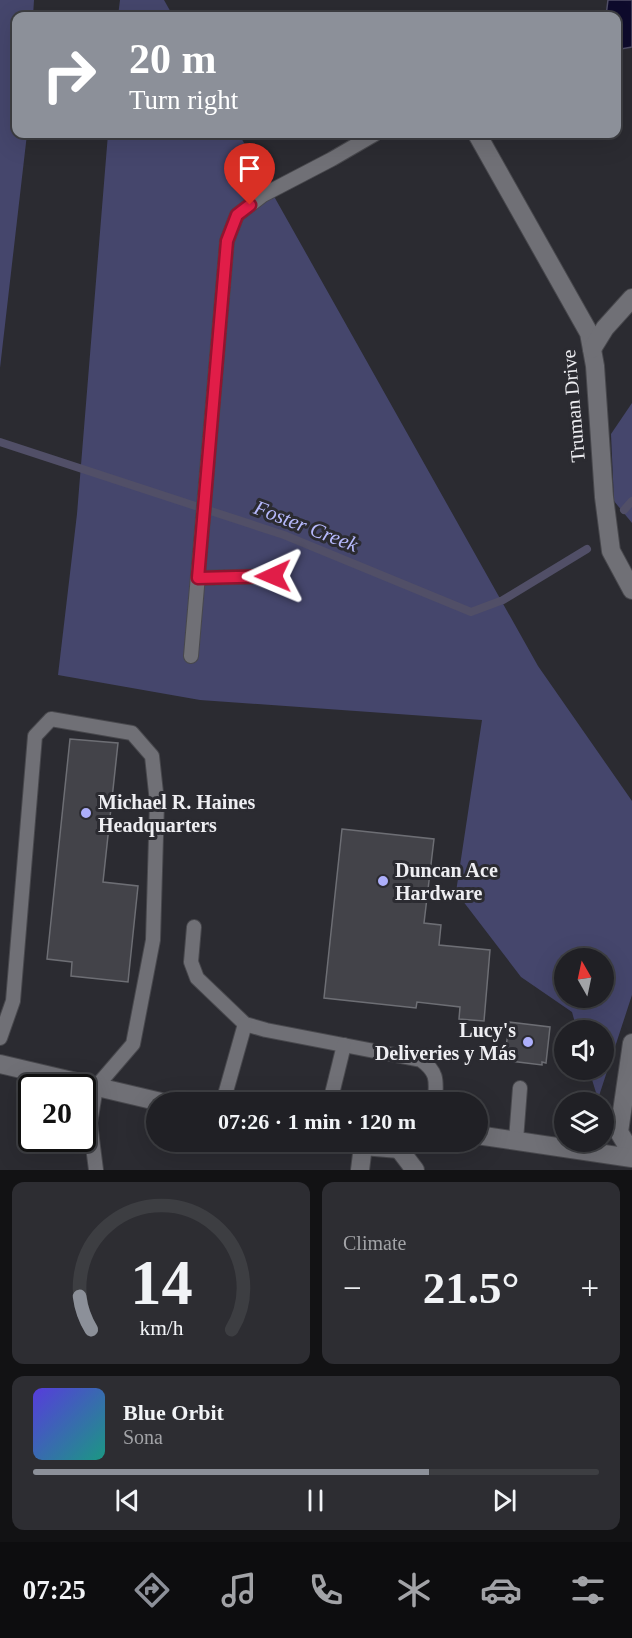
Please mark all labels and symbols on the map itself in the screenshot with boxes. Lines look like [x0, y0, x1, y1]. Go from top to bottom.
pin [224, 143, 275, 205]
street label: Truman Drive [557, 349, 589, 463]
water label: Foster Creek [250, 495, 362, 557]
position arrow [241, 544, 305, 608]
place label: Michael R. Haines Headquarters [98, 791, 255, 837]
marker: Michael R. Haines Headquarters [79, 806, 93, 820]
place label: Duncan Ace Hardware [395, 859, 498, 904]
marker: Duncan Ace Hardware [376, 874, 390, 888]
north arrow [554, 948, 614, 1008]
place label: Lucy's Deliveries y Más [375, 1019, 516, 1065]
marker: Lucy's Deliveries y Más [521, 1035, 535, 1049]
speed limit sign: 20 [18, 1074, 96, 1152]

